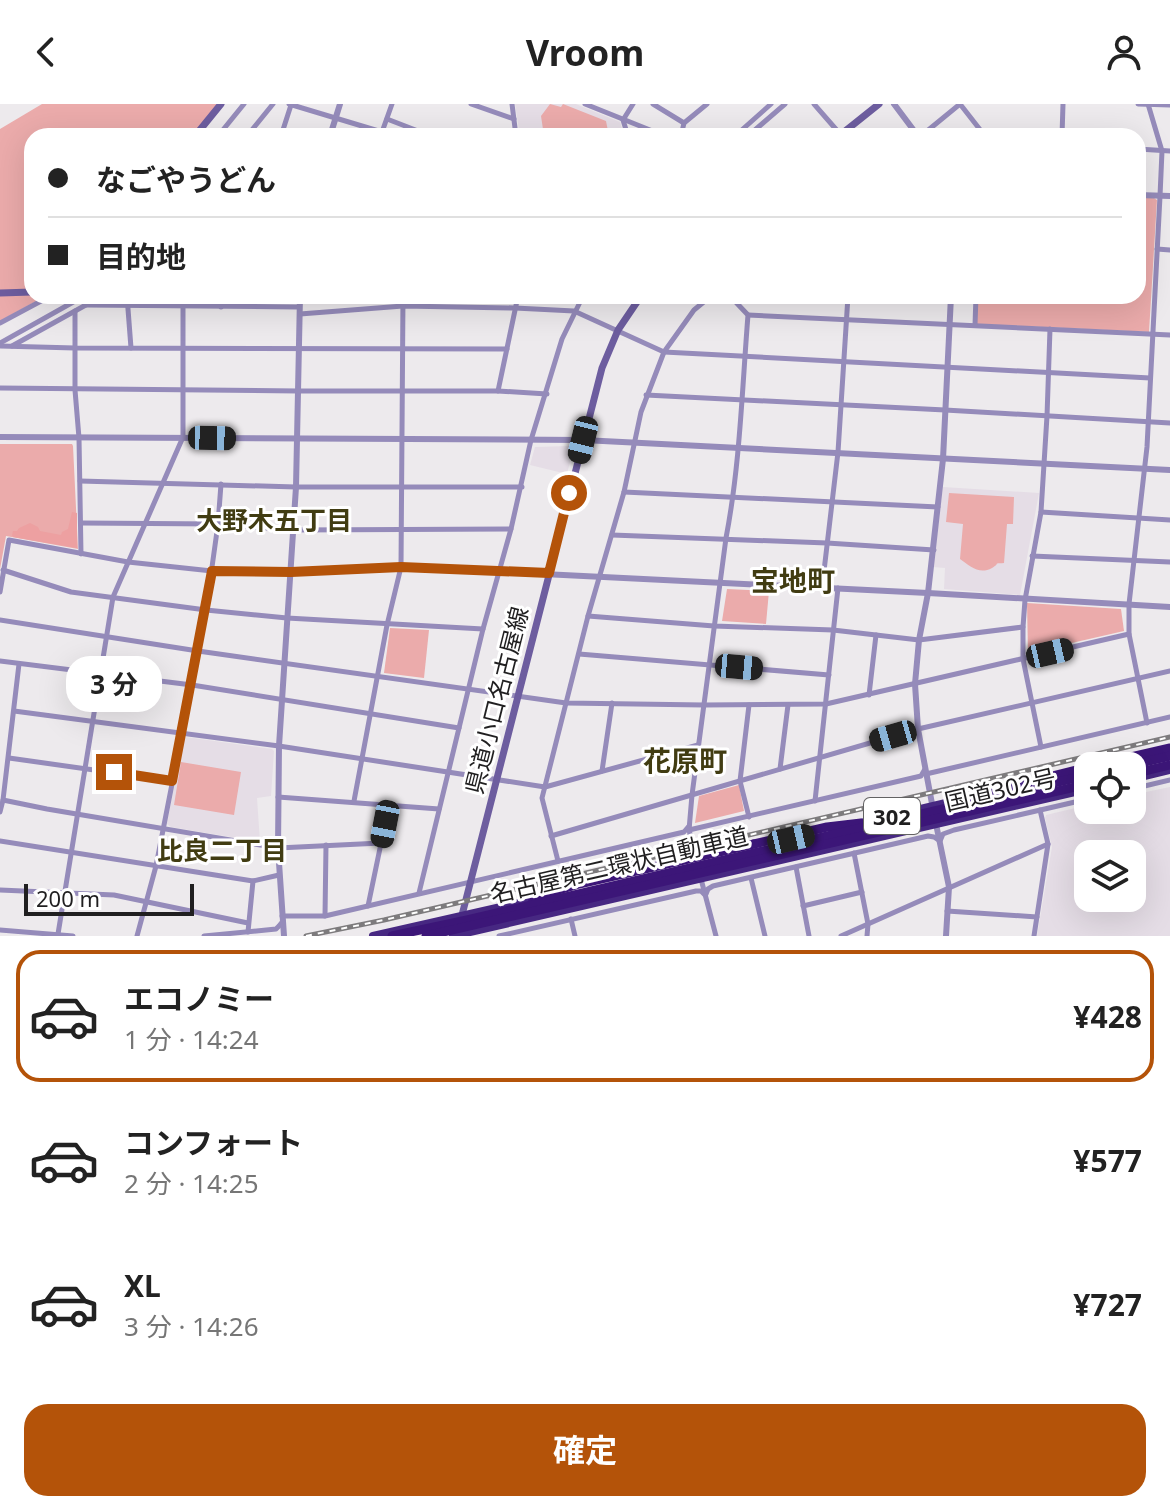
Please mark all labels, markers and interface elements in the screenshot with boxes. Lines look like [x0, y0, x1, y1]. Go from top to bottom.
text: Vroom [526, 28, 644, 77]
icon: back [24, 30, 68, 74]
icon: person [1102, 30, 1146, 74]
text: なごやうどん [96, 159, 276, 200]
text: 目的地 [96, 236, 186, 277]
car [566, 414, 600, 466]
car [188, 426, 236, 450]
route start [551, 475, 587, 511]
district label: 大野木五丁目 [196, 502, 352, 538]
district label: 宝地町 [751, 561, 835, 599]
street label: 県道小口名古屋線 [457, 603, 535, 797]
car [1024, 636, 1076, 670]
car [714, 653, 764, 681]
callout: 3 分 [66, 656, 162, 712]
text: 3 分 [90, 666, 138, 702]
car [867, 718, 919, 754]
district label: 花原町 [643, 741, 727, 779]
map controls [1074, 752, 1146, 912]
button: locate [1074, 752, 1146, 824]
route end [96, 754, 132, 790]
street label: 国道302号 [941, 760, 1059, 818]
car [369, 798, 401, 850]
road number: 302 [864, 798, 920, 834]
street label: 名古屋第二環状自動車道 [487, 818, 751, 910]
car [765, 822, 817, 856]
district label: 比良二丁目 [157, 832, 287, 868]
button: layers [1074, 840, 1146, 912]
scale bar [24, 880, 194, 916]
text: 200 m [36, 883, 100, 913]
text: エコノミー [124, 978, 274, 1019]
icon: car [28, 980, 100, 1052]
text: ¥428 [1073, 996, 1142, 1037]
text: 1 分 · 14:24 [124, 1021, 259, 1057]
text: コンフォート [124, 1122, 303, 1163]
icon: car [28, 1124, 100, 1196]
text: ¥577 [1073, 1140, 1142, 1181]
text: 2 分 · 14:25 [124, 1165, 259, 1201]
text: XL [124, 1265, 161, 1306]
icon: car [28, 1268, 100, 1340]
text: ¥727 [1073, 1284, 1142, 1325]
text: 3 分 · 14:26 [124, 1308, 259, 1344]
button: 確定 [24, 1404, 1146, 1496]

